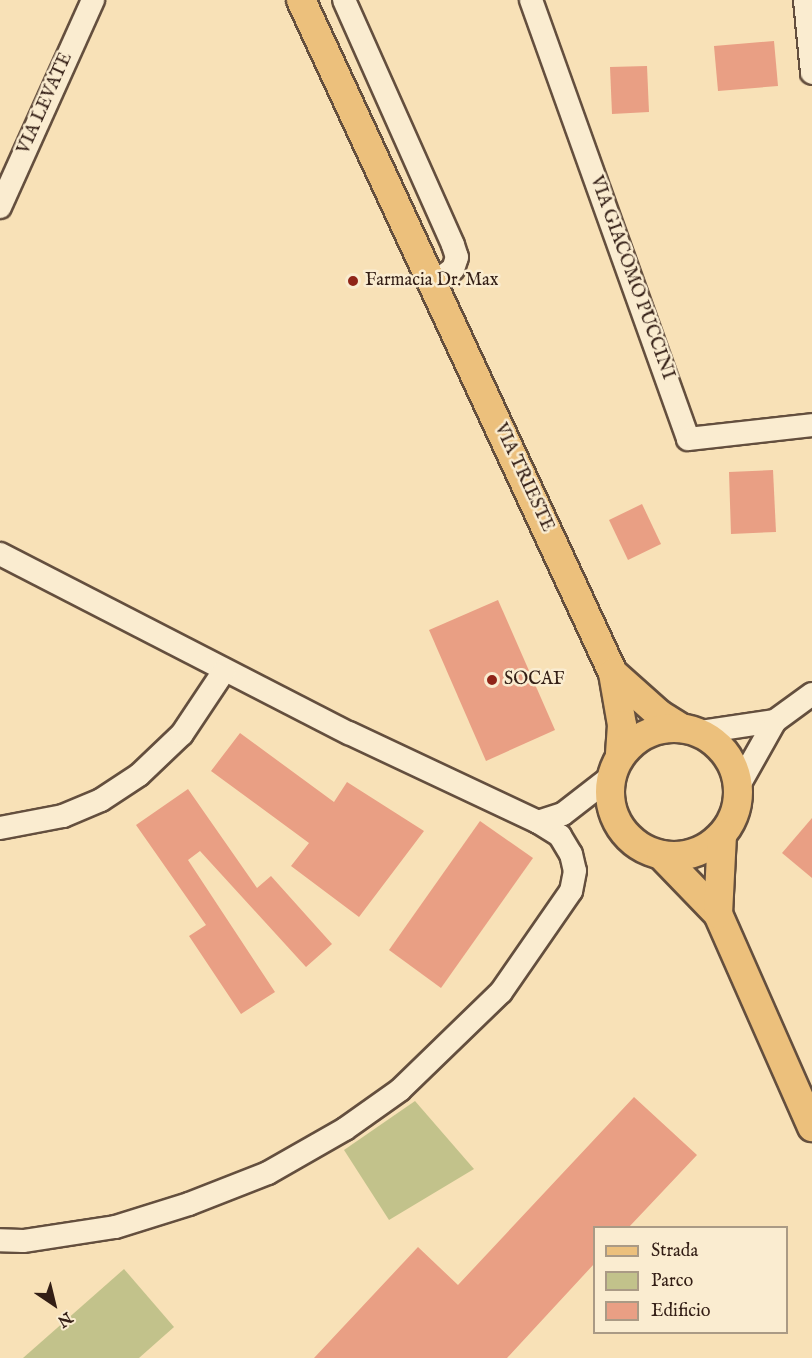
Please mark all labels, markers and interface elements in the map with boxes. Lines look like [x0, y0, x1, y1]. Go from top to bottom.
street label: VIA LEVATE [14, 50, 78, 158]
street label: VIA GIACOMO PUCCINI [584, 173, 678, 383]
place label: Farmacia Dr. Max [365, 270, 499, 292]
marker: Farmacia Dr. Max [346, 274, 360, 288]
street label: VIA TRIESTE [488, 420, 558, 536]
place label: SOCAF [504, 669, 565, 691]
marker: SOCAF [485, 673, 499, 687]
legend [593, 1226, 788, 1334]
text: Strada [651, 1240, 698, 1263]
text: Parco [651, 1270, 693, 1293]
north arrow [24, 1274, 84, 1334]
text: Edificio [651, 1300, 711, 1323]
text: N [53, 1307, 76, 1331]

